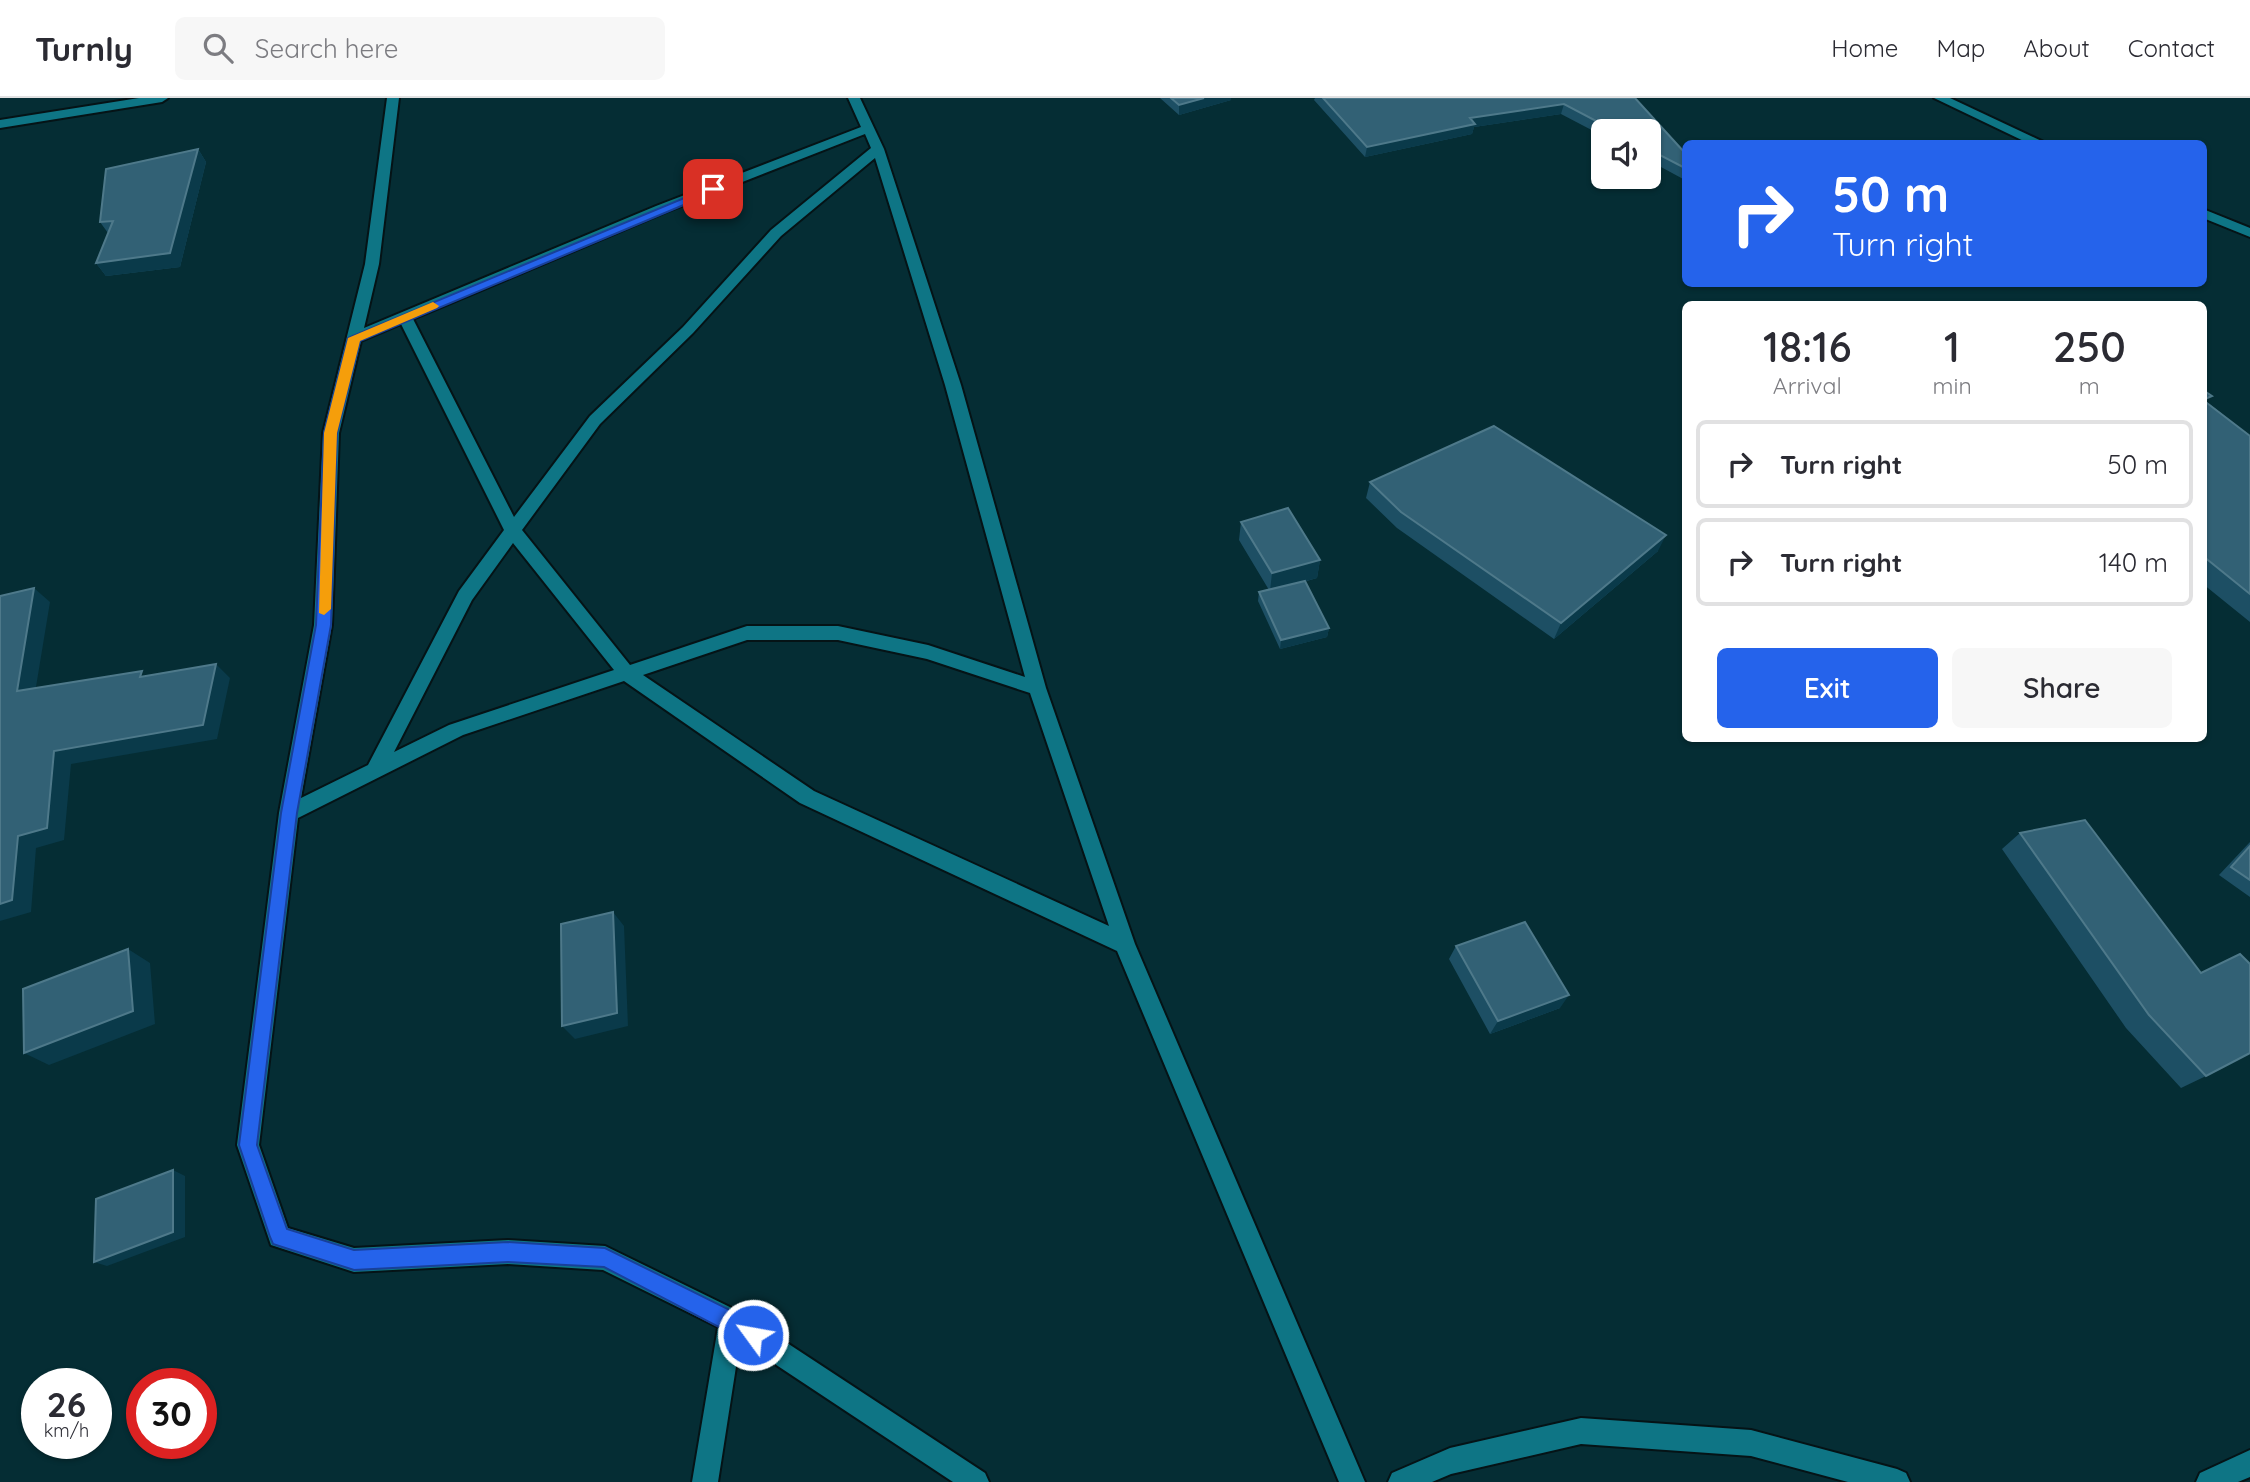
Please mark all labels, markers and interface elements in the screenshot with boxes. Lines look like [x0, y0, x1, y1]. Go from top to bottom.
search box [175, 17, 665, 80]
text: Turnly [35, 28, 133, 69]
icon: search [199, 29, 237, 67]
text: Search here [255, 32, 398, 65]
text: Home [1831, 33, 1898, 63]
text: Map [1936, 33, 1985, 63]
text: About [2023, 33, 2090, 63]
text: Contact [2128, 33, 2215, 63]
map controls [1591, 119, 1661, 189]
button: sound [1591, 119, 1661, 189]
pin [683, 159, 743, 219]
text: 50 m [1832, 163, 1949, 224]
icon: right [1717, 168, 1808, 259]
icon: arrive [694, 170, 732, 208]
text: Turn right [1832, 224, 1973, 264]
text: 18:16 [1763, 320, 1851, 373]
text: 1 [1944, 320, 1960, 373]
text: 250 [2053, 320, 2126, 373]
text: Arrival [1773, 371, 1842, 400]
text: min [1933, 371, 1972, 400]
text: m [2079, 371, 2100, 400]
icon: right [1721, 445, 1759, 483]
text: Turn right [1780, 448, 1902, 481]
text: 50 m [2108, 448, 2168, 481]
icon: right [1721, 543, 1759, 581]
text: Turn right [1780, 546, 1902, 579]
text: 140 m [2099, 546, 2168, 579]
button: Exit [1717, 648, 1938, 728]
button: Share [1952, 648, 2172, 728]
position arrow [716, 1298, 790, 1372]
speed limit sign: 30 [126, 1368, 217, 1459]
text: 26 [47, 1382, 86, 1426]
text: km/h [44, 1419, 89, 1442]

